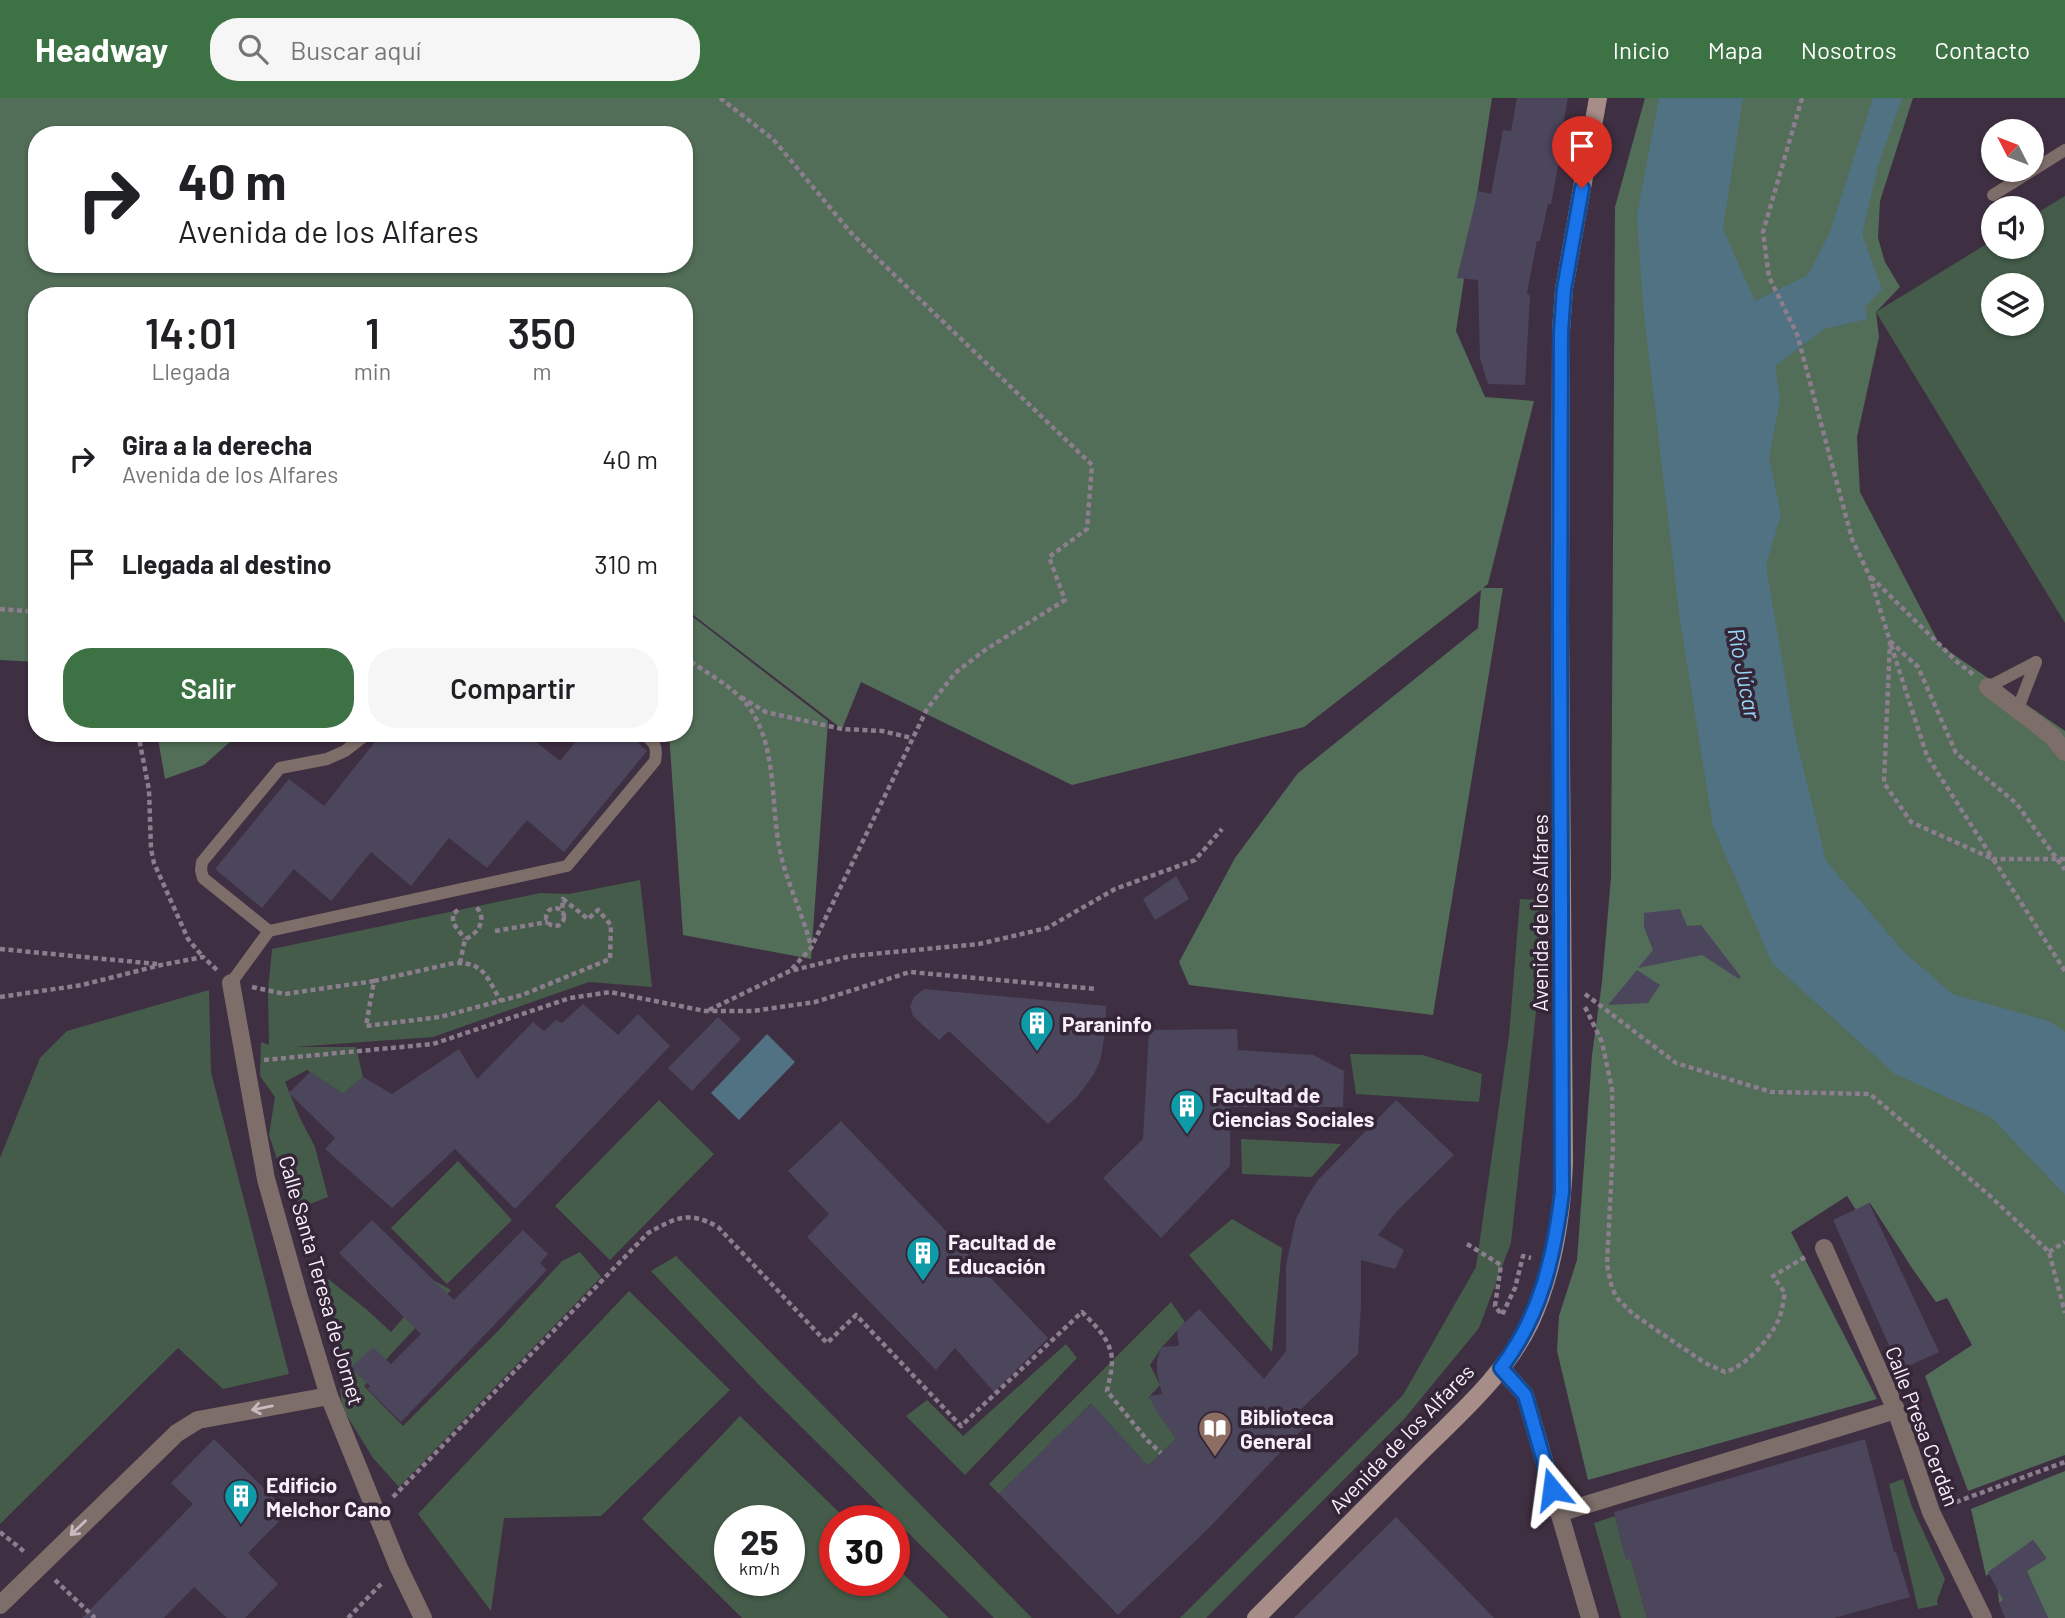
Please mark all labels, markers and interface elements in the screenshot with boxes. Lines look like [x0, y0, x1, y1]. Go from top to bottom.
search box [210, 18, 700, 81]
text: Headway [35, 29, 168, 69]
icon: search [234, 30, 272, 68]
text: Buscar aquí [290, 34, 421, 65]
text: Inicio [1613, 35, 1670, 64]
text: Mapa [1708, 35, 1763, 64]
text: Nosotros [1801, 35, 1897, 64]
text: Contacto [1935, 35, 2030, 64]
pin [1552, 116, 1612, 188]
north arrow [1981, 119, 2044, 182]
map controls [1981, 119, 2044, 336]
icon: arrive [1563, 127, 1601, 165]
text: 40 m [178, 151, 286, 210]
icon: right [63, 154, 154, 245]
button: sound [1981, 196, 2044, 259]
text: Avenida de los Alfares [178, 211, 479, 249]
button: layers [1981, 273, 2044, 336]
text: 14:01 [145, 307, 237, 357]
text: 1 [365, 307, 380, 357]
text: 350 [508, 307, 576, 357]
text: Llegada [151, 357, 230, 385]
text: min [354, 357, 391, 385]
text: m [533, 357, 552, 385]
text: Gira a la derecha [122, 429, 312, 460]
icon: right [63, 440, 101, 478]
text: 40 m [602, 443, 658, 474]
text: Avenida de los Alfares [122, 460, 338, 488]
icon: arrive [63, 545, 101, 583]
text: Llegada al destino [122, 548, 331, 579]
text: 310 m [594, 548, 658, 579]
water label: Río Júcar [1723, 625, 1768, 722]
button: Salir [63, 648, 354, 728]
button: Compartir [368, 648, 658, 728]
street label: Avenida de los Alfares [1527, 814, 1552, 1012]
building icon: Paraninfo [1018, 1004, 1056, 1053]
place label: Paraninfo [1062, 1011, 1152, 1036]
place label: Facultad de Ciencias Sociales [1212, 1082, 1374, 1131]
building icon: Facultad de Ciencias Sociales [1168, 1087, 1206, 1136]
street label: Calle Santa Teresa de Jornet [274, 1152, 370, 1408]
place label: Facultad de Educación [948, 1229, 1056, 1278]
building icon: Facultad de Educación [904, 1234, 942, 1283]
street label: Calle Presa Cerdán [1881, 1342, 1965, 1510]
street label: Avenida de los Alfares [1323, 1358, 1479, 1518]
one-way arrow [251, 1402, 274, 1416]
place label: Biblioteca General [1240, 1404, 1334, 1453]
library icon: Biblioteca General [1196, 1409, 1234, 1458]
position arrow [1515, 1452, 1589, 1526]
place label: Edificio Melchor Cano [266, 1472, 391, 1521]
building icon: Edificio Melchor Cano [222, 1477, 260, 1526]
speed limit sign: 30 [819, 1505, 910, 1596]
one-way arrow [70, 1520, 87, 1537]
text: 25 [740, 1520, 779, 1562]
text: km/h [739, 1557, 780, 1579]

